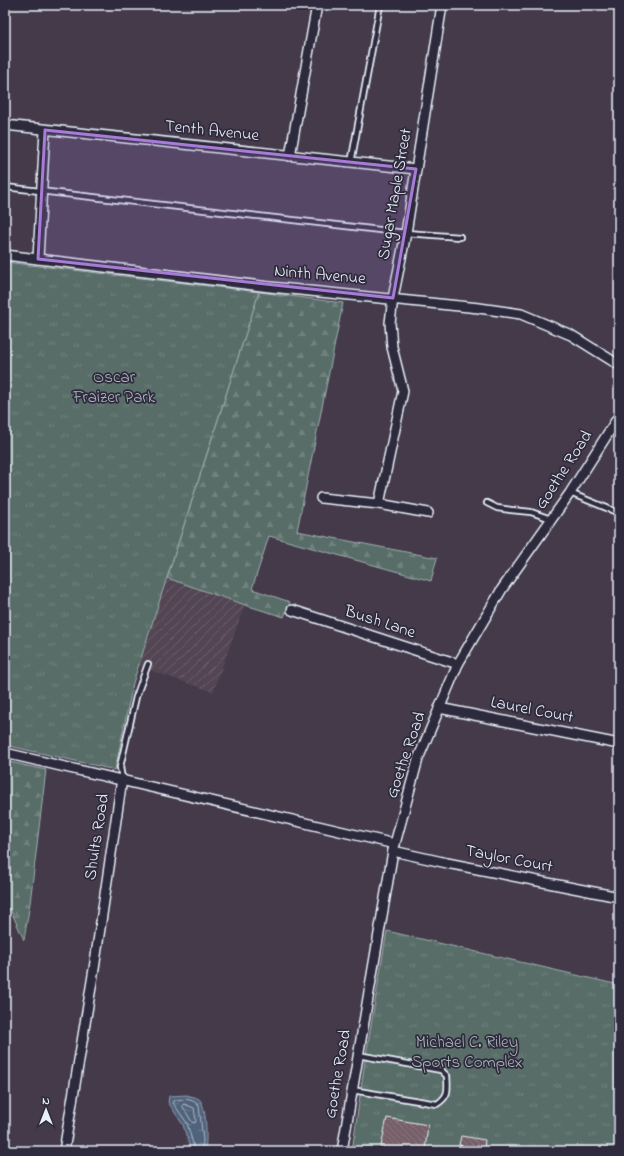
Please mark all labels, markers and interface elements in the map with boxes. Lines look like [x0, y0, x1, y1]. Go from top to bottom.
street label: Tenth Avenue [164, 114, 261, 148]
street label: Sugar Maple Street [371, 126, 421, 262]
street label: Ninth Avenue [273, 259, 367, 291]
park label: Oscar Fraizer Park [72, 365, 156, 410]
street label: Goethe Road [529, 425, 599, 514]
street label: Bush Lane [340, 598, 419, 645]
street label: Laurel Court [488, 690, 576, 730]
street label: Goethe Road [380, 708, 433, 801]
street label: Shults Road [78, 792, 116, 882]
street label: Taylor Court [463, 838, 555, 881]
street label: Goethe Road [318, 1027, 358, 1120]
park label: Michael C. Riley Sports Complex [411, 1030, 523, 1075]
north arrow [26, 1090, 66, 1130]
text: N [42, 1093, 50, 1109]

